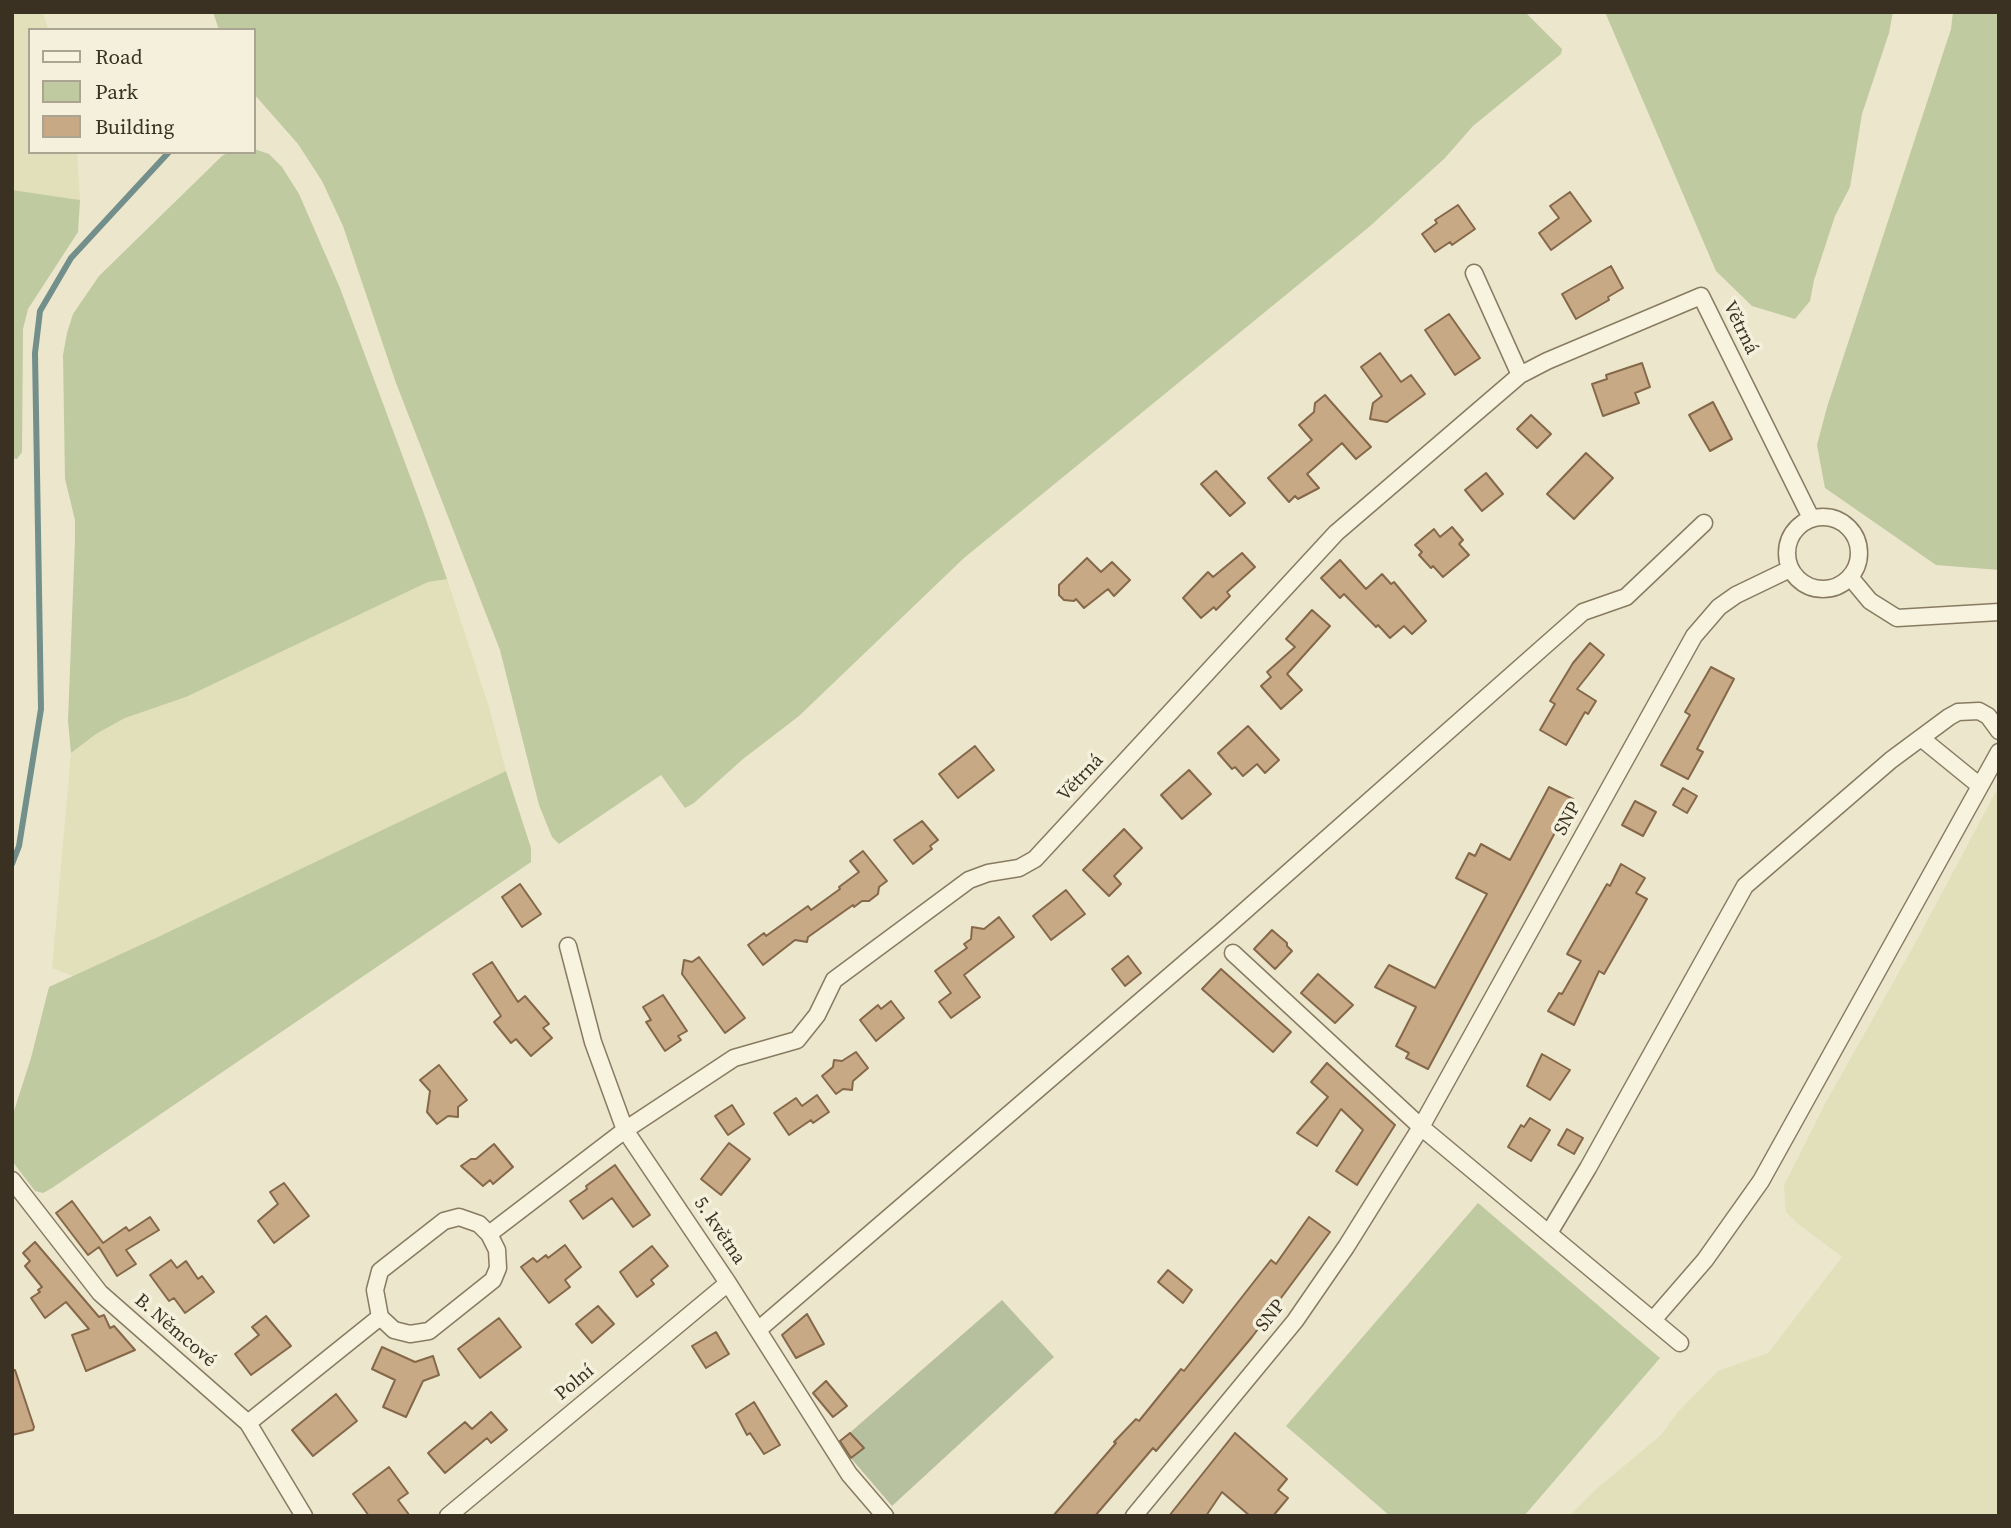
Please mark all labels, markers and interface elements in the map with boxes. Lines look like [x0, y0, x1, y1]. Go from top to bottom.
legend [28, 28, 256, 154]
text: Road [95, 42, 143, 71]
text: Park [95, 77, 138, 106]
text: Building [95, 112, 174, 141]
street label: Větrná [1717, 298, 1763, 358]
street label: Větrná [1053, 750, 1109, 806]
street label: SNP [1550, 798, 1586, 840]
street label: 5. května [688, 1193, 750, 1269]
street label: B. Němcové [130, 1289, 220, 1373]
street label: SNP [1251, 1295, 1291, 1337]
street label: Polní [551, 1360, 599, 1406]

